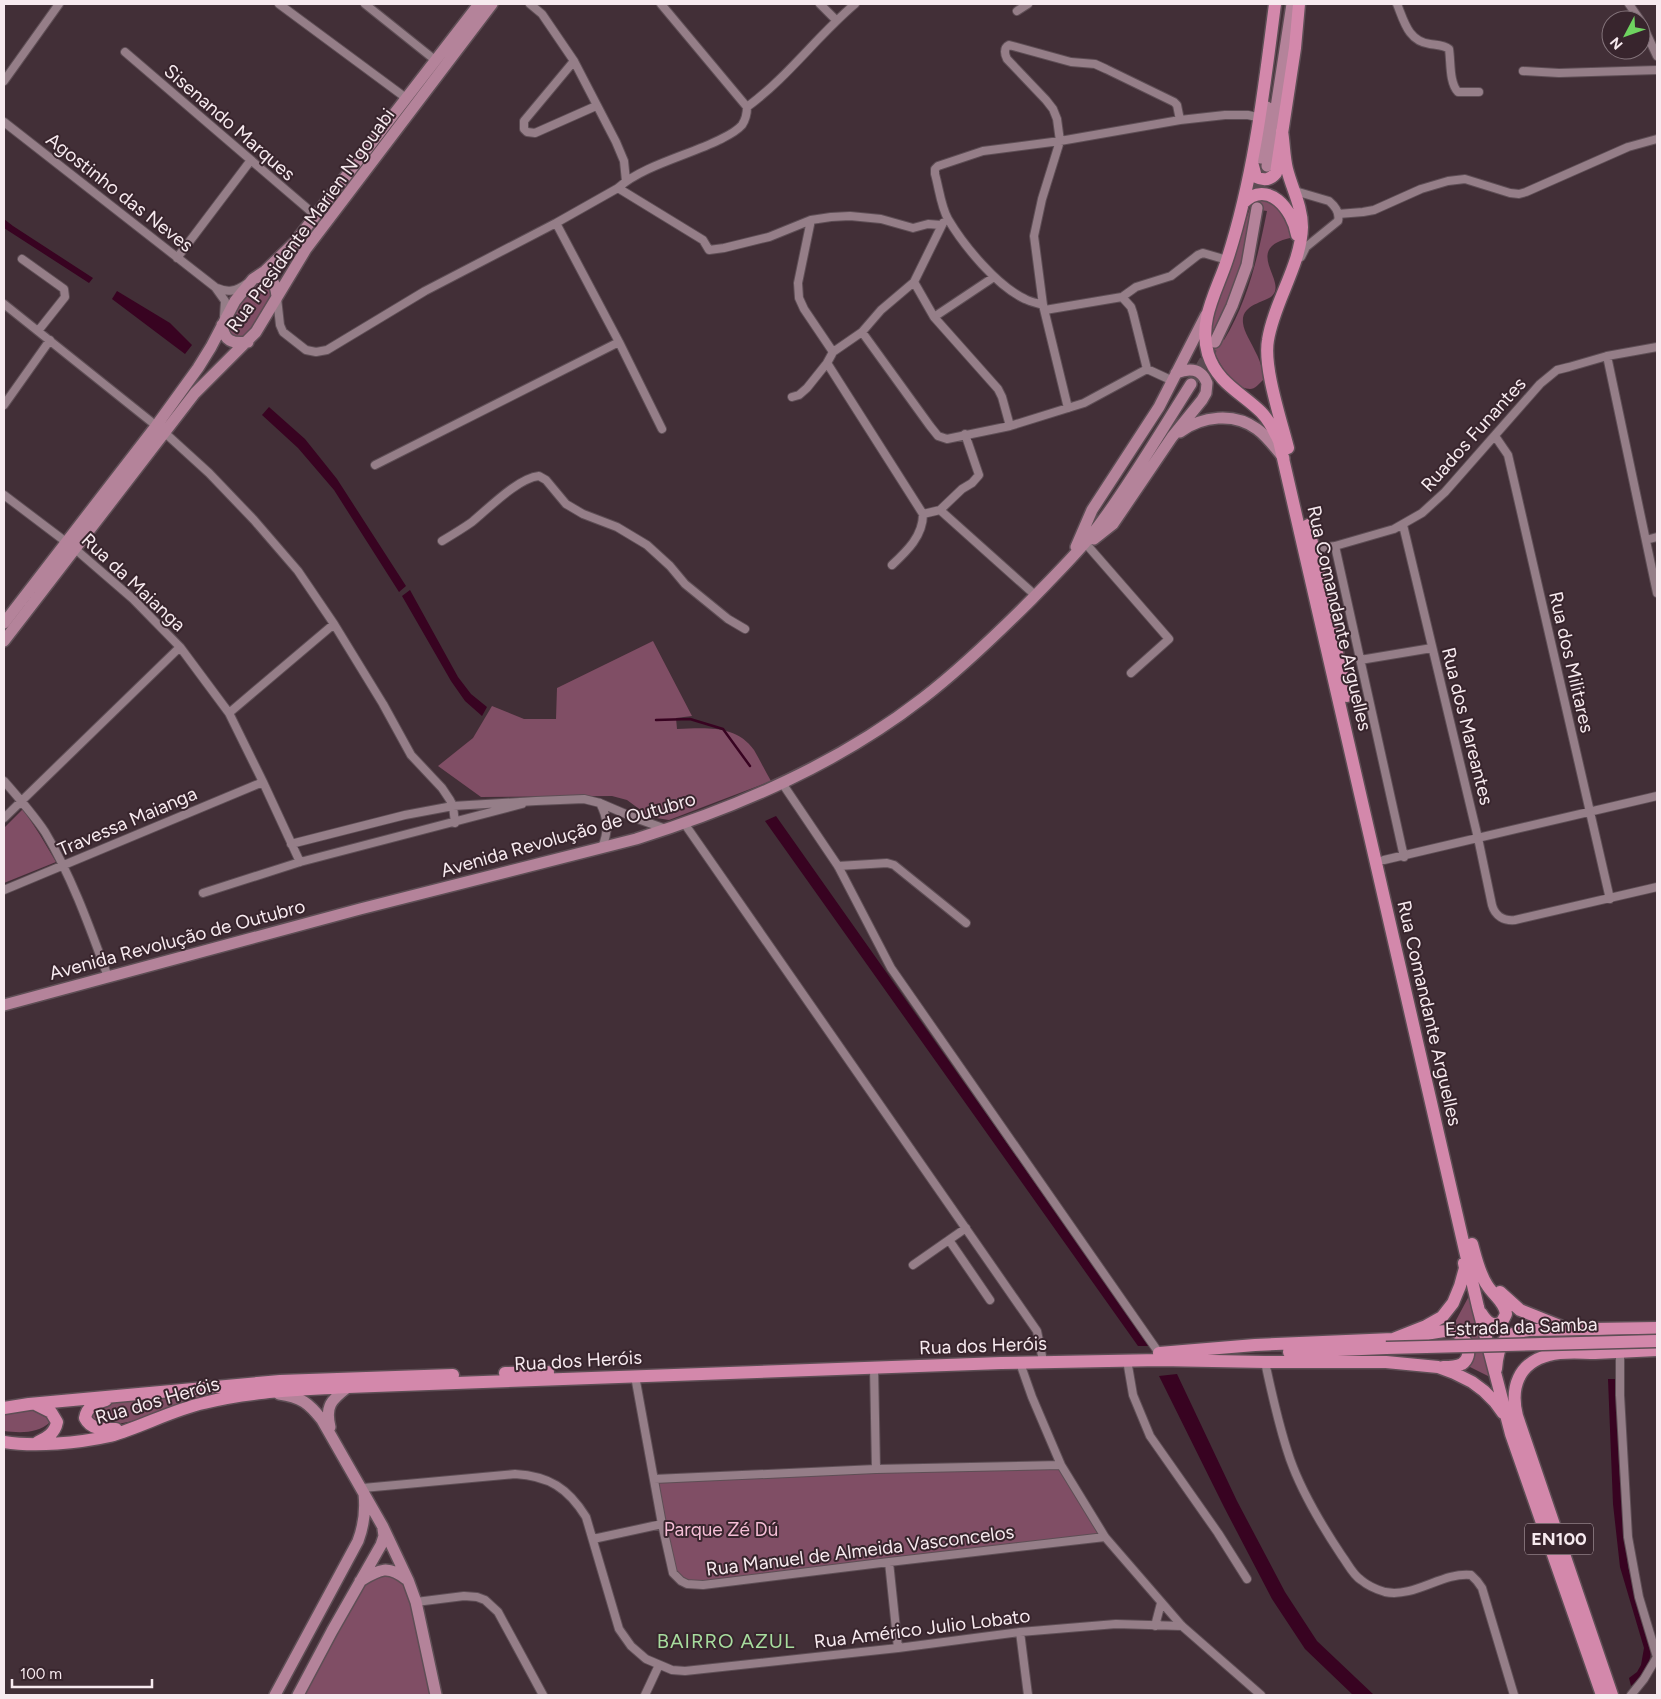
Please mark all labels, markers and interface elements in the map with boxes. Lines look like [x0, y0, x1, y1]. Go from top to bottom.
north arrow [1601, 10, 1651, 60]
text: N [1607, 34, 1627, 53]
street label: Sisenando Marques [159, 59, 300, 186]
street label: Rua Presidente Marien N'gouabi [221, 104, 399, 337]
street label: Agostinho das Neves [42, 128, 198, 257]
street label: Ruados Funantes [1416, 372, 1531, 496]
street label: Rua Comandante Arguelles [1302, 503, 1377, 733]
street label: Rua da Maianga [77, 528, 190, 636]
street label: Rua dos Militares [1544, 589, 1599, 735]
street label: Rua dos Mareantes [1437, 645, 1498, 808]
street label: Travessa Maianga [54, 782, 200, 861]
street label: Avenida Revolução de Outubro [438, 787, 698, 882]
street label: Avenida Revolução de Outubro [47, 894, 308, 985]
street label: Rua Comandante Arguelles [1392, 898, 1467, 1128]
street label: Estrada da Samba [1444, 1312, 1598, 1341]
street label: Rua dos Heróis [919, 1332, 1047, 1359]
street label: Rua dos Heróis [514, 1346, 643, 1375]
street label: Rua dos Heróis [92, 1372, 222, 1429]
park label: Parque Zé Dú [664, 1518, 778, 1541]
street label: Rua Manuel de Almeida Vasconcelos [705, 1520, 1016, 1581]
road number: EN100 [1525, 1524, 1593, 1555]
street label: Rua Américo Julio Lobato [813, 1604, 1032, 1653]
district label: BAIRRO AZUL [657, 1629, 795, 1653]
scale bar [12, 1656, 152, 1688]
text: 100 m [20, 1665, 62, 1683]

